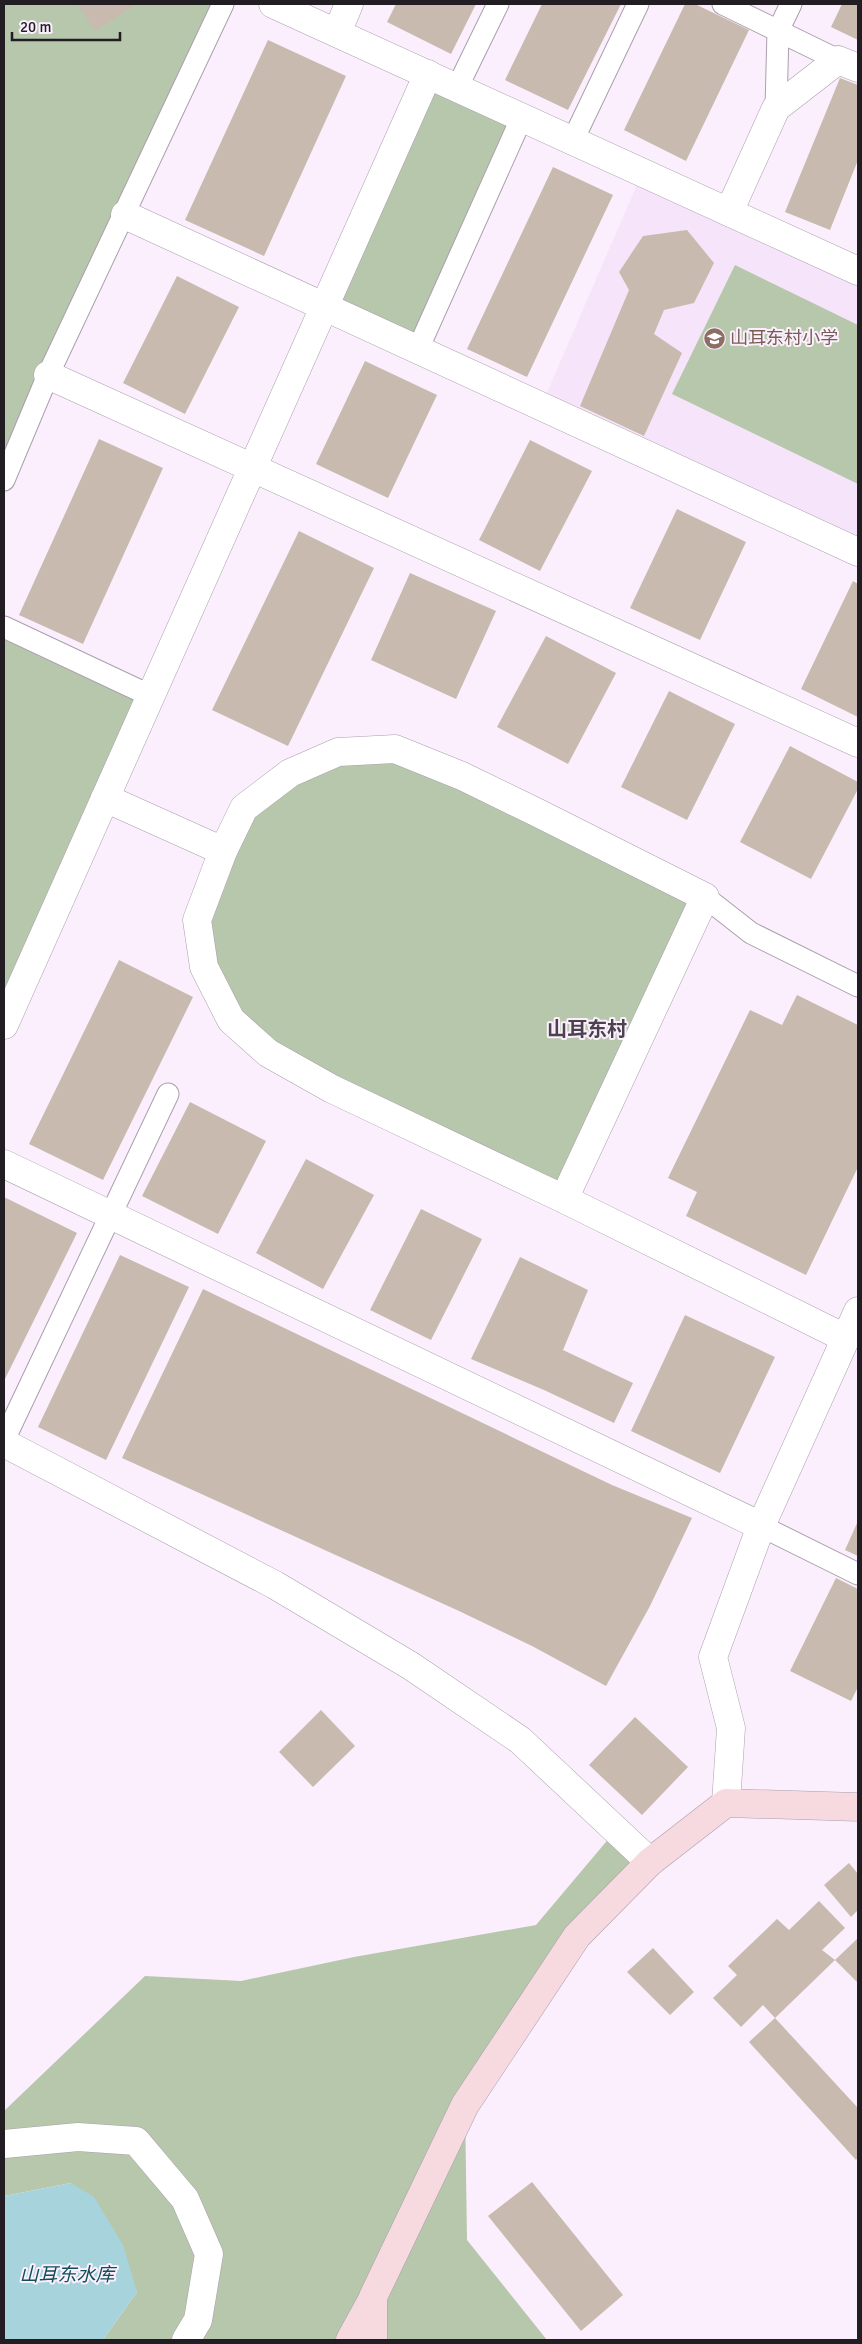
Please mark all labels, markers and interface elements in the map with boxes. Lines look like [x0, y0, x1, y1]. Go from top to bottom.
scale bar [12, 10, 120, 42]
text: 20 m [20, 18, 51, 36]
school or university icon: 山耳东村小学 [702, 326, 726, 350]
place label: 山耳东村小学 [730, 327, 838, 349]
district label: 山耳东村 [547, 1017, 627, 1042]
water label: 山耳东水库 [19, 2263, 117, 2287]

